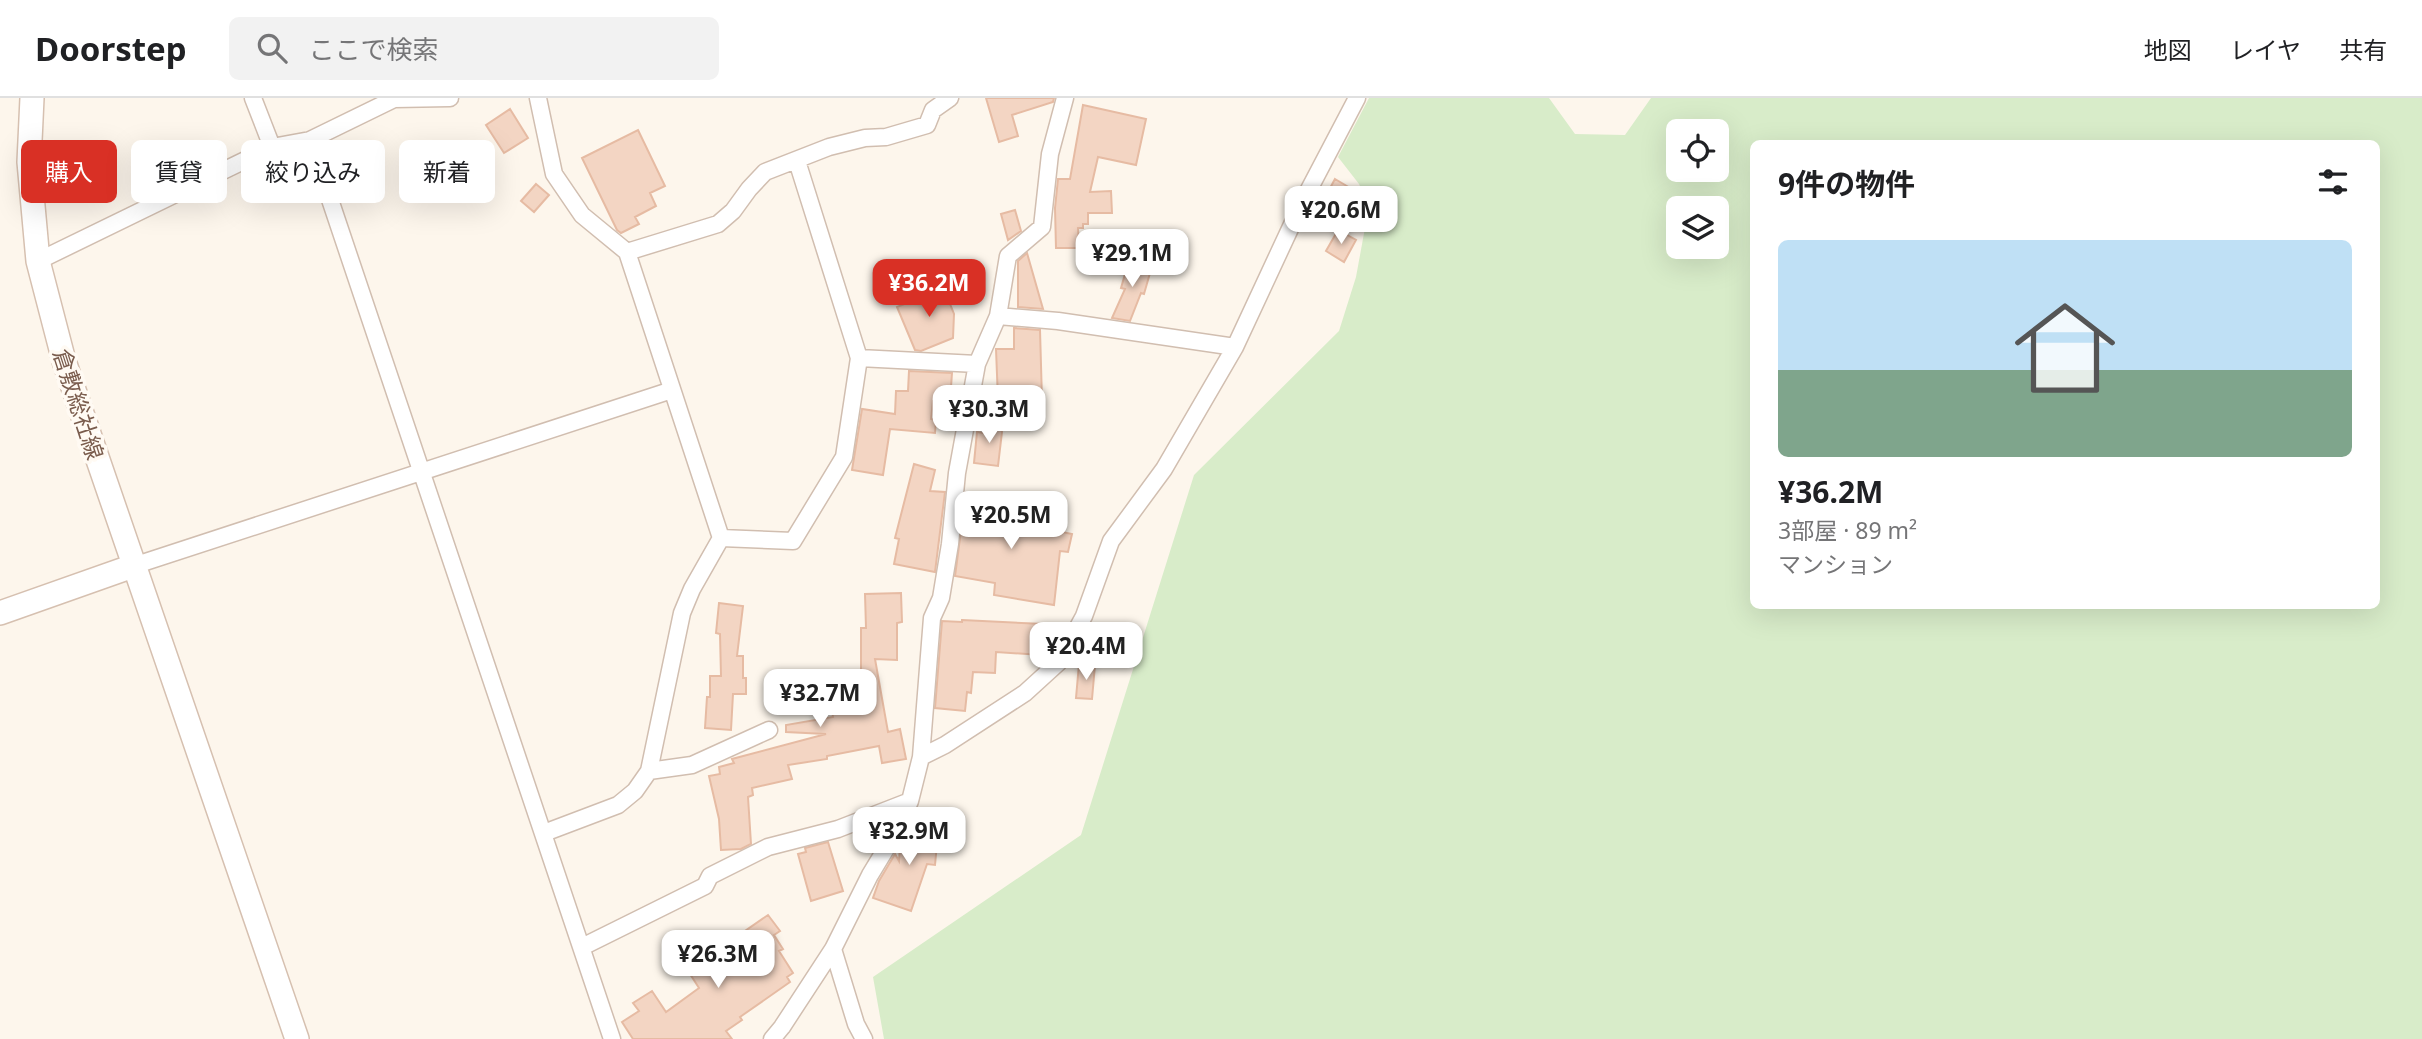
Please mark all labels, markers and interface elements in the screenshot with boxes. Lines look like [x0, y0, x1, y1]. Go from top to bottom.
search box [229, 17, 719, 80]
text: Doorstep [35, 26, 187, 71]
icon: search [253, 29, 291, 67]
text: ここで検索 [309, 31, 439, 67]
text: 地図 [2144, 33, 2192, 66]
text: レイヤ [2230, 33, 2301, 66]
text: 共有 [2339, 33, 2387, 66]
map controls [1666, 119, 1729, 259]
button: locate [1666, 119, 1729, 182]
chip: 購入 [21, 140, 117, 203]
chip: 賃貸 [131, 140, 227, 203]
chip: 絞り込み [241, 140, 385, 203]
chip: 新着 [399, 140, 495, 203]
text: 9件の物件 [1778, 163, 1915, 204]
icon: filters [2314, 163, 2352, 201]
pin: ¥20.6M [1284, 186, 1398, 246]
text: ¥20.6M [1301, 193, 1381, 225]
button: layers [1666, 196, 1729, 259]
pin: ¥29.1M [1075, 230, 1189, 289]
text: ¥29.1M [1092, 236, 1172, 268]
pin: ¥36.2M [872, 260, 986, 319]
text: ¥36.2M [889, 266, 969, 298]
icon: home [2002, 285, 2128, 411]
street label: 倉敷総社線 [46, 344, 112, 464]
pin: ¥30.3M [932, 386, 1046, 445]
text: ¥30.3M [949, 392, 1029, 424]
text: ¥36.2M [1778, 471, 1883, 512]
pin: ¥20.5M [954, 491, 1068, 551]
text: ¥20.5M [971, 498, 1051, 530]
text: 3部屋 · 89 m² [1778, 514, 1917, 546]
text: マンション [1778, 548, 1893, 580]
pin: ¥20.4M [1029, 622, 1143, 682]
text: ¥20.4M [1046, 629, 1126, 661]
pin: ¥32.7M [763, 670, 877, 729]
text: ¥32.7M [780, 676, 860, 708]
pin: ¥32.9M [852, 808, 966, 867]
text: ¥32.9M [869, 814, 949, 846]
pin: ¥26.3M [661, 930, 775, 990]
text: ¥26.3M [678, 937, 758, 969]

